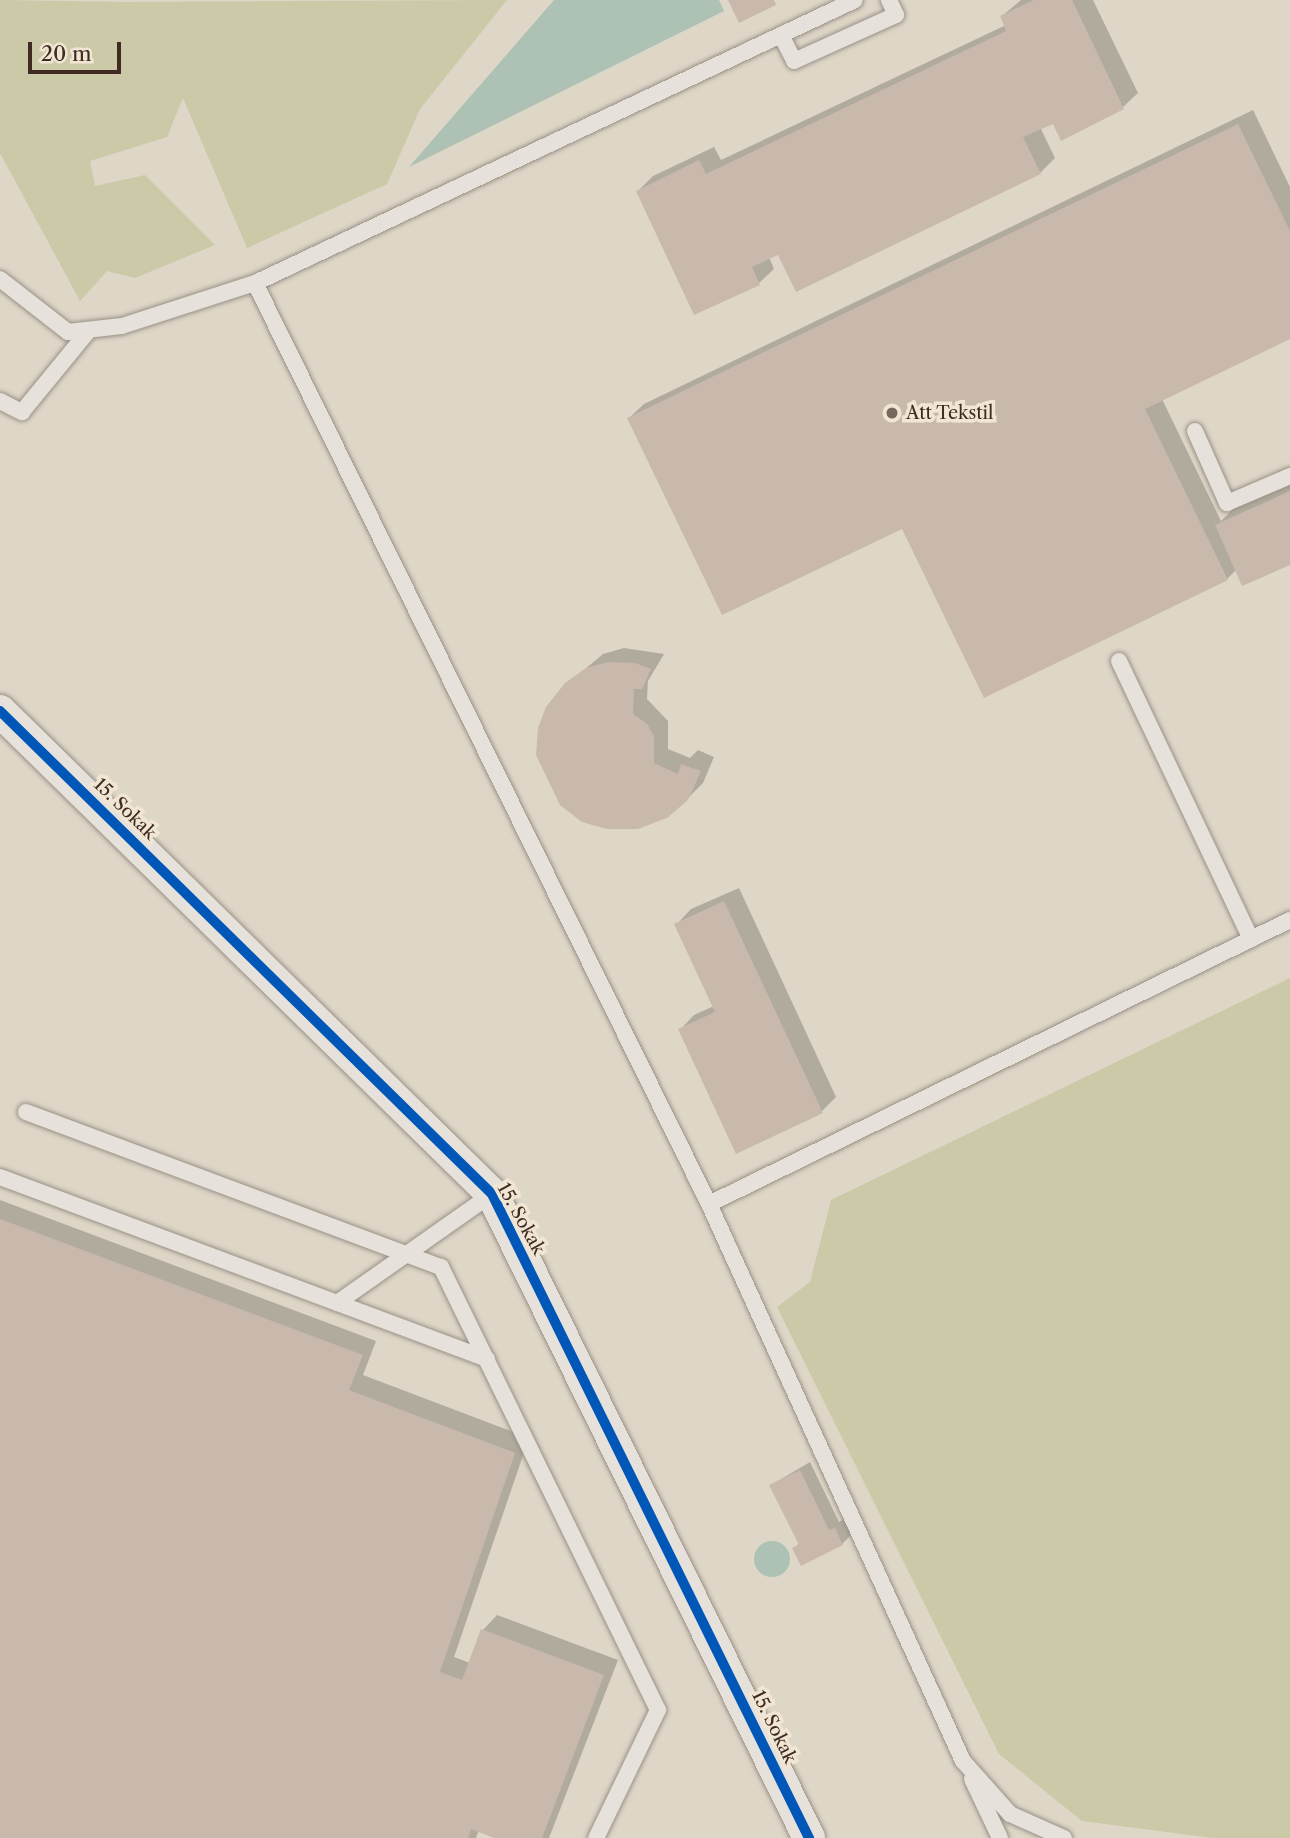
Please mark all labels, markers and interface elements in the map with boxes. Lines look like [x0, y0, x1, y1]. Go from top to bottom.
scale bar [32, 28, 124, 72]
text: 20 m [41, 41, 92, 66]
place label: Att Tekstil [906, 402, 994, 424]
marker: Att Tekstil [884, 405, 900, 421]
street label: 15. Sokak [89, 774, 161, 844]
street label: 15. Sokak [493, 1179, 549, 1259]
street label: 15. Sokak [747, 1687, 801, 1767]

